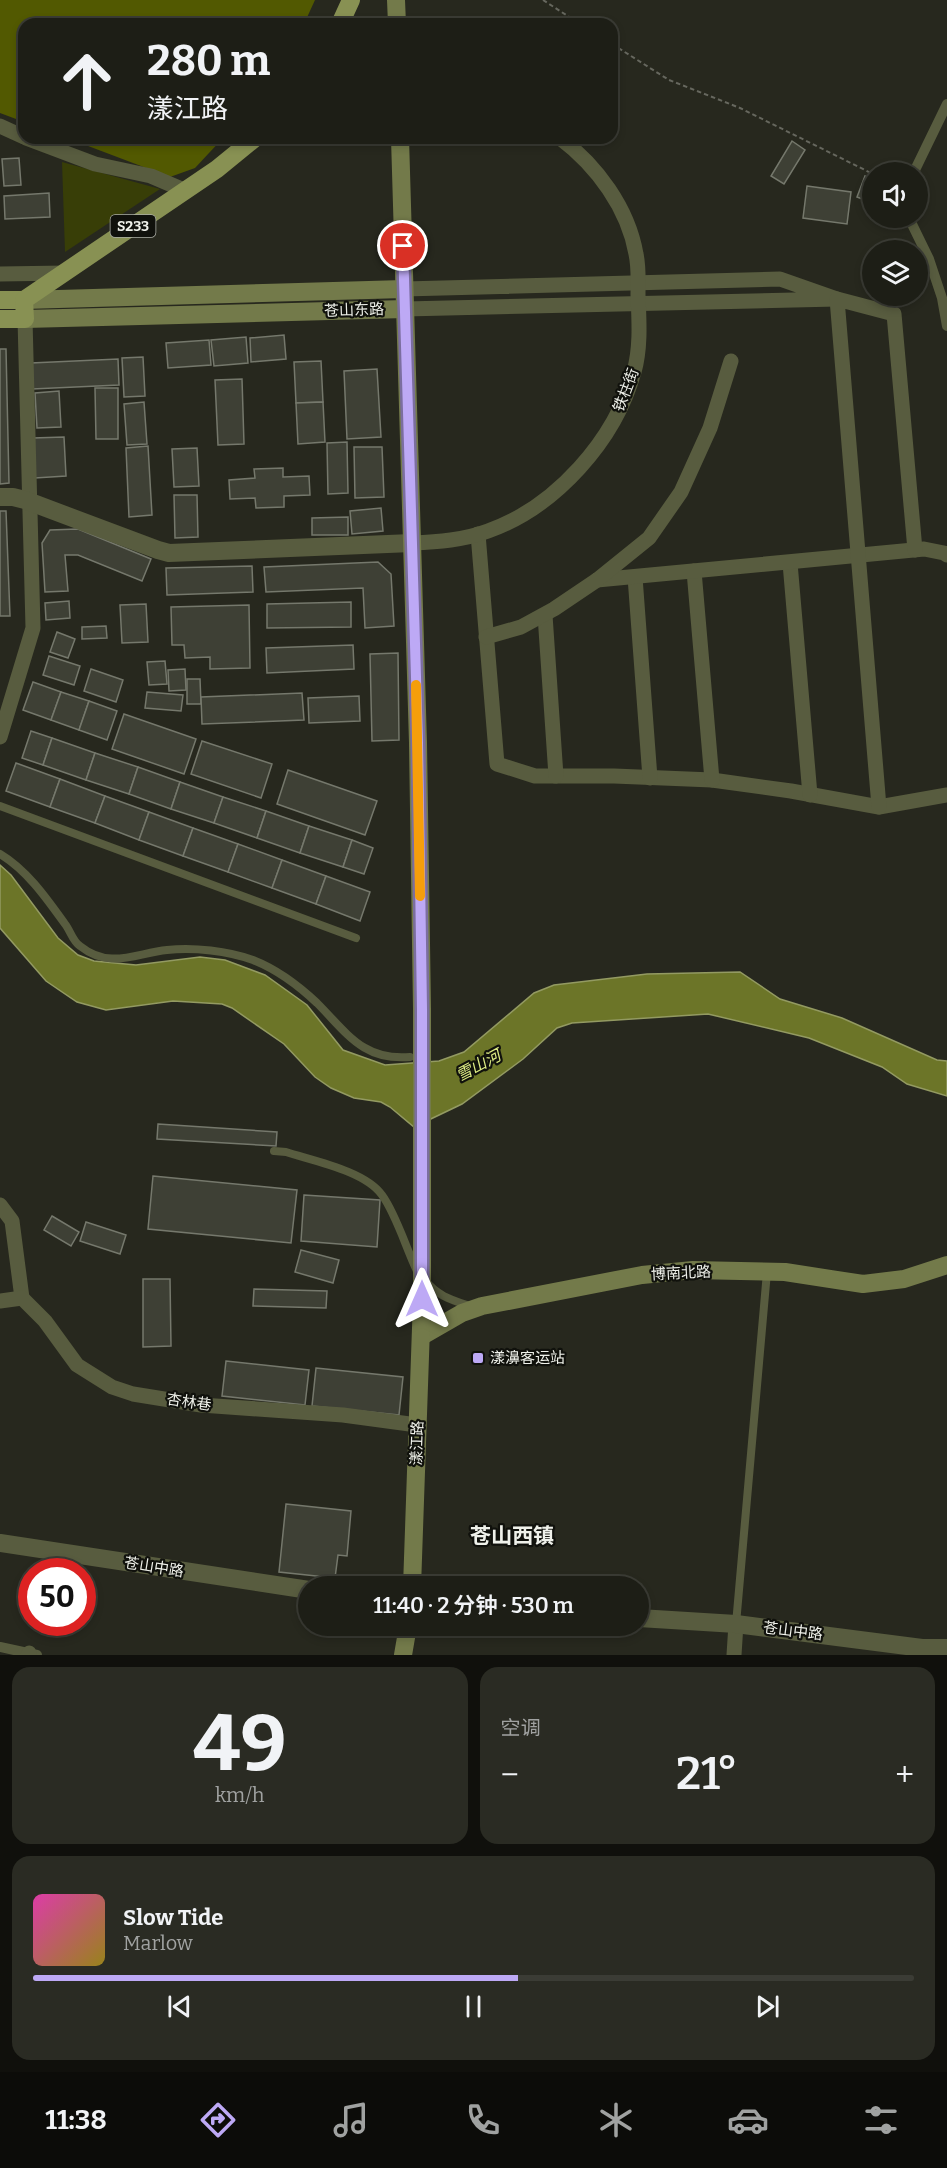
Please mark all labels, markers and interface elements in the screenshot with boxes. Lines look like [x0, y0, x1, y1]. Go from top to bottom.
text: 280 m [147, 36, 270, 86]
icon: ahead [48, 42, 126, 120]
text: 漾江路 [147, 93, 228, 125]
map controls [862, 162, 928, 306]
button: sound [862, 162, 928, 228]
road number: S233 [110, 215, 156, 237]
pin [377, 220, 428, 271]
icon: arrive [386, 229, 419, 262]
button: layers [862, 240, 928, 306]
street label: 苍山东路 [324, 300, 384, 320]
street label: 铁柱街 [610, 366, 642, 414]
water label: 雪山河 [453, 1044, 507, 1085]
street label: 博南北路 [651, 1262, 711, 1284]
position arrow [390, 1267, 454, 1331]
place label: 漾濞客运站 [490, 1349, 565, 1367]
marker: 漾濞客运站 [471, 1351, 485, 1365]
street label: 杏林巷 [165, 1390, 213, 1414]
street label: 漾江路 [407, 1420, 427, 1466]
district label: 苍山西镇 [470, 1523, 554, 1549]
street label: 苍山中路 [123, 1553, 185, 1581]
speed limit sign: 50 [18, 1558, 96, 1636]
text: 11:40 · 2 分钟 · 530 m [373, 1592, 574, 1619]
street label: 苍山中路 [762, 1618, 824, 1644]
text: 49 [193, 1697, 287, 1791]
text: 空调 [501, 1716, 541, 1740]
text: 21° [676, 1747, 738, 1801]
text: − [501, 1755, 519, 1795]
text: + [895, 1755, 914, 1795]
text: km/h [215, 1783, 265, 1807]
text: Slow Tide [123, 1904, 223, 1931]
text: Marlow [123, 1931, 193, 1955]
icon: previous [163, 1990, 196, 2023]
icon: pause [457, 1990, 490, 2023]
icon: next [751, 1990, 784, 2023]
icon: directions [197, 2099, 239, 2141]
icon: music [330, 2099, 372, 2141]
icon: phone [462, 2099, 504, 2141]
icon: climate [595, 2099, 637, 2141]
icon: car [727, 2099, 769, 2141]
icon: filters [860, 2099, 902, 2141]
text: 11:38 [45, 2104, 107, 2136]

